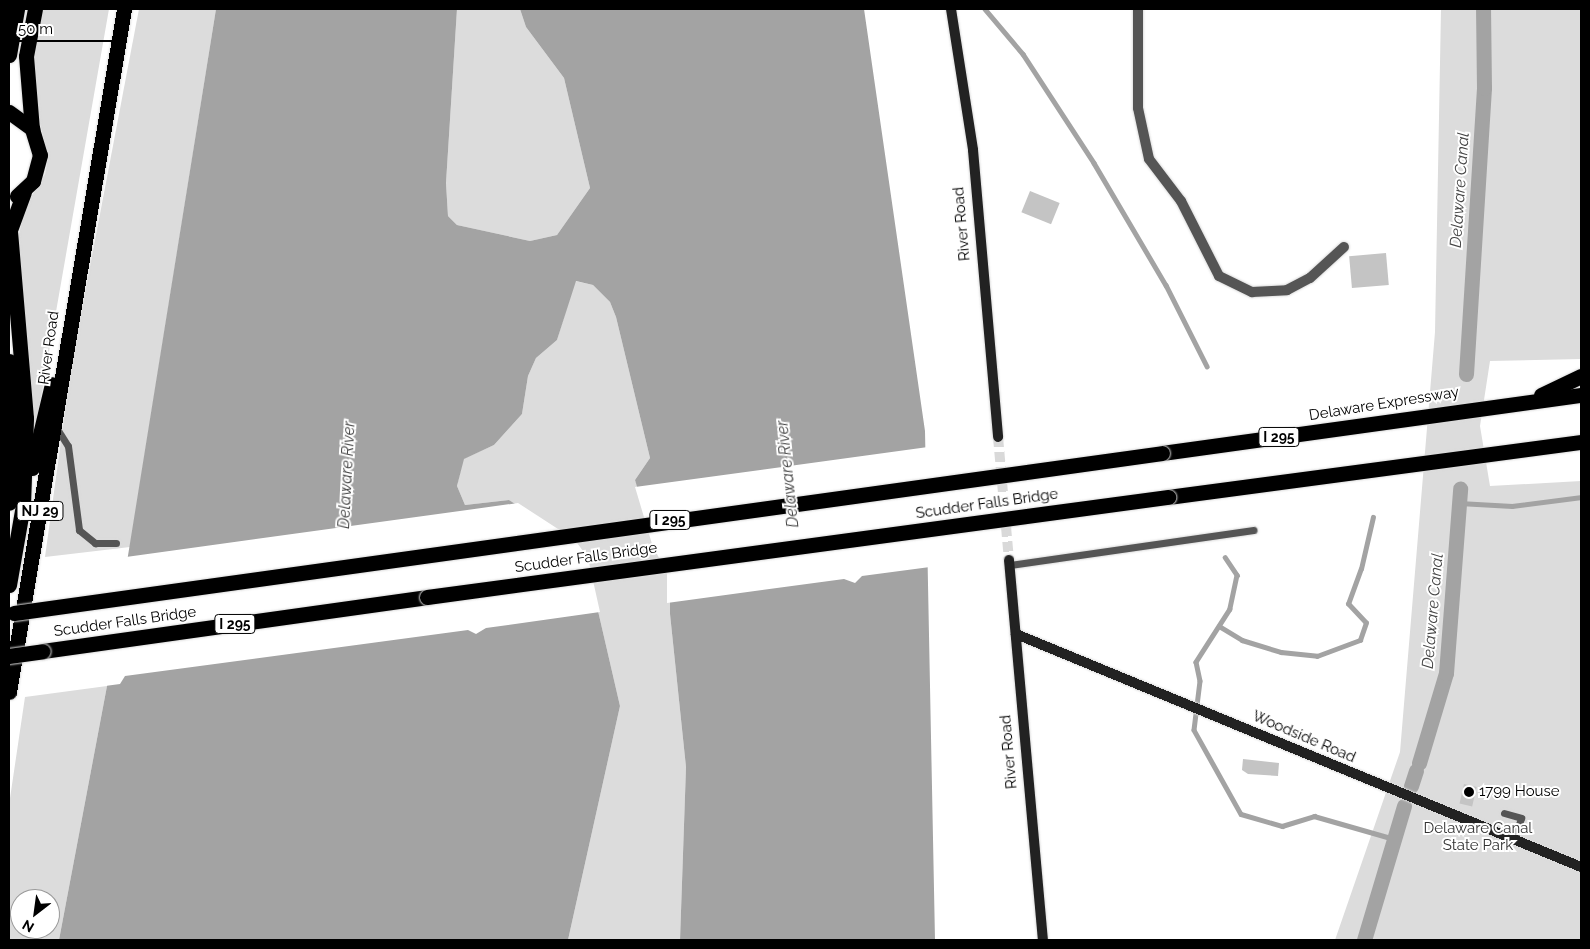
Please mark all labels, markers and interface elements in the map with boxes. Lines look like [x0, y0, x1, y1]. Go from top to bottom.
scale bar [12, 10, 124, 42]
text: 50 m [18, 20, 53, 38]
water label: Delaware Canal [1446, 132, 1474, 248]
street label: River Road [950, 186, 974, 262]
street label: River Road [35, 310, 63, 386]
street label: Delaware Expressway [1308, 383, 1460, 425]
water label: Delaware River [773, 419, 803, 529]
water label: Delaware River [335, 421, 359, 529]
road number: I 295 [1258, 426, 1300, 448]
street label: Scudder Falls Bridge [914, 485, 1060, 523]
road number: NJ 29 [16, 500, 64, 522]
road number: I 295 [649, 508, 691, 532]
street label: Scudder Falls Bridge [513, 539, 659, 577]
water label: Delaware Canal [1418, 553, 1448, 669]
street label: Scudder Falls Bridge [52, 603, 198, 641]
road number: I 295 [214, 612, 256, 636]
street label: Woodside Road [1250, 707, 1358, 767]
street label: River Road [997, 714, 1021, 790]
place label: 1799 House [1479, 783, 1560, 801]
marker: 1799 House [1463, 786, 1475, 798]
park label: Delaware Canal State Park [1424, 819, 1532, 854]
north arrow [10, 889, 60, 939]
text: N [19, 917, 37, 936]

